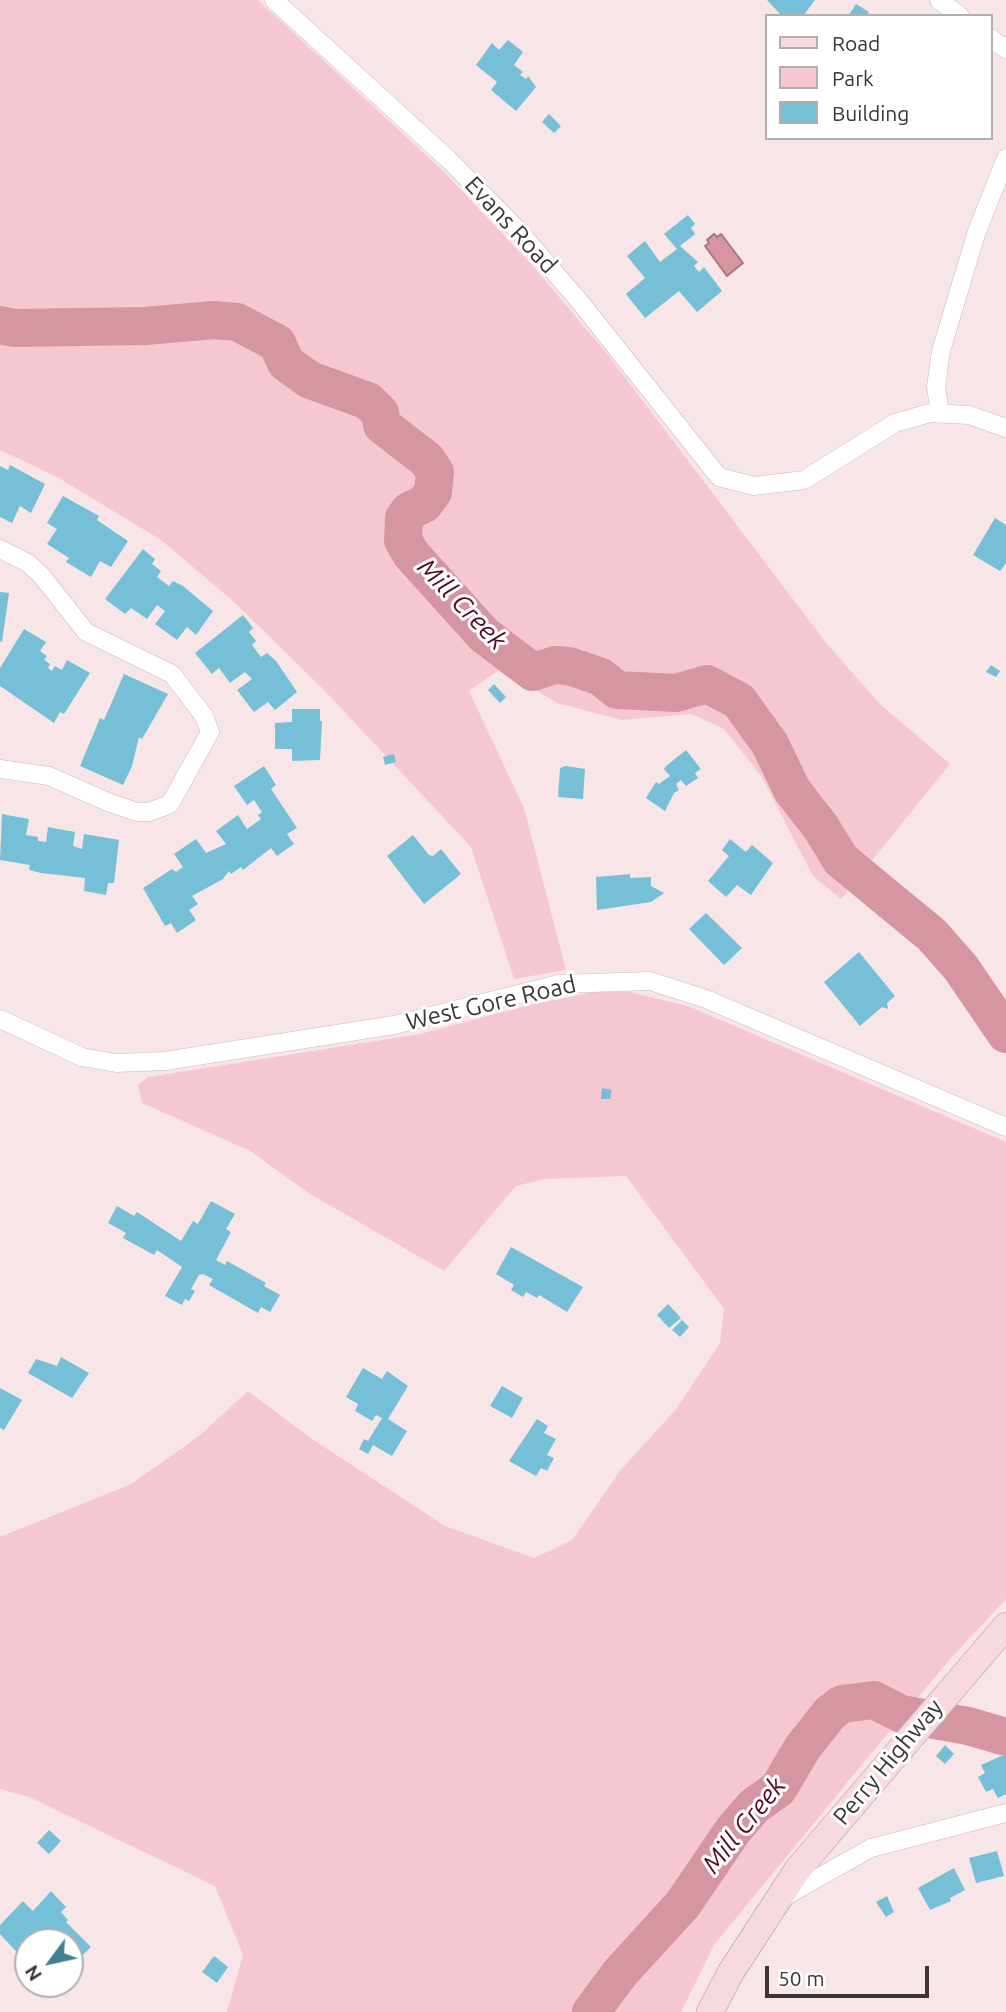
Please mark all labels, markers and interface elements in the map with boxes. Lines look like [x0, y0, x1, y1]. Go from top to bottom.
legend [764, 14, 992, 140]
text: Road [832, 31, 880, 55]
text: Park [832, 66, 874, 90]
text: Building [832, 101, 909, 125]
street label: Evans Road [459, 171, 563, 279]
water label: Mill Creek [411, 552, 513, 656]
street label: West Gore Road [403, 969, 579, 1037]
street label: Perry Highway [827, 1693, 949, 1831]
water label: Mill Creek [696, 1771, 792, 1879]
north arrow [14, 1928, 84, 1998]
scale bar [768, 1952, 932, 1996]
text: N [20, 1961, 46, 1985]
text: 50 m [778, 1966, 825, 1990]

